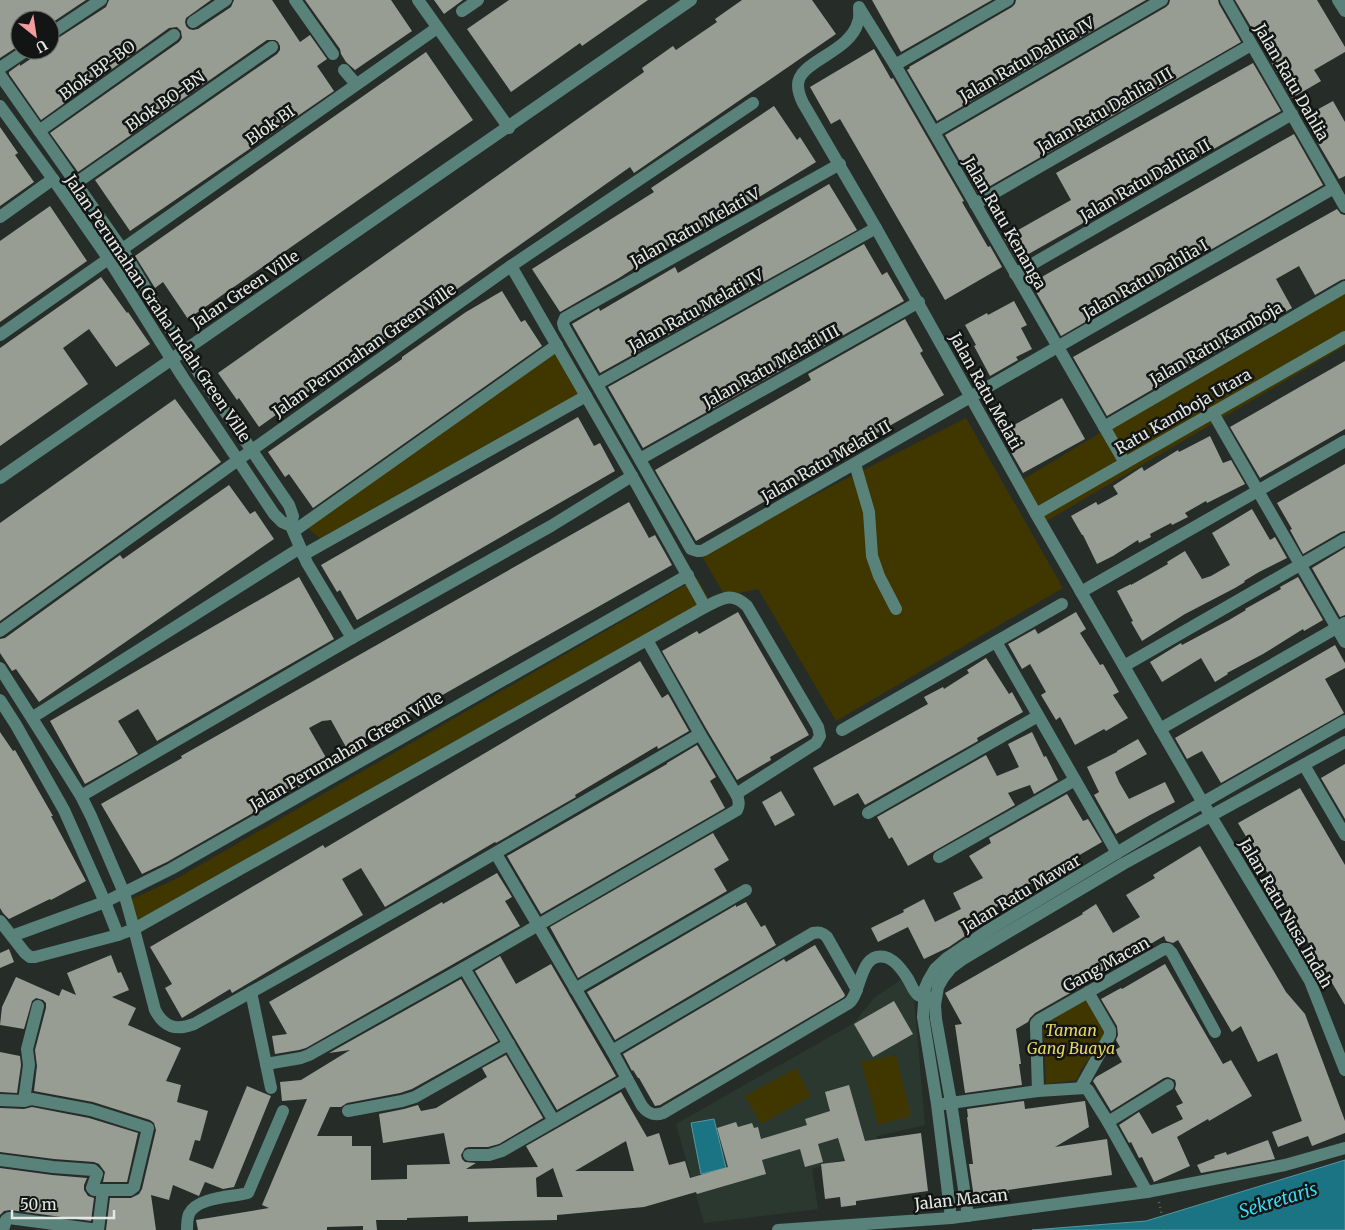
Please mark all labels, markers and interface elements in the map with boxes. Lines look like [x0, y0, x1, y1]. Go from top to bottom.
north arrow [10, 10, 60, 60]
street label: Jalan Ratu Dahlia IV [955, 12, 1098, 106]
street label: Jalan Ratu Dahlia [1250, 19, 1334, 144]
text: U [32, 36, 51, 57]
street label: Blok BP-BO [55, 36, 139, 104]
street label: Jalan Ratu Dahlia III [1033, 63, 1176, 158]
street label: Blok BO-BN [122, 66, 209, 136]
street label: Blok BI [242, 101, 298, 149]
street label: Jalan Ratu Dahlia II [1075, 134, 1214, 226]
street label: Jalan Ratu Kenanga [959, 153, 1051, 293]
street label: Jalan Perumahan Graha Indah Green Ville [60, 170, 255, 445]
street label: Jalan Ratu Melati V [626, 183, 764, 271]
street label: Jalan Ratu Dahlia I [1078, 235, 1211, 324]
street label: Jalan Green Ville [187, 246, 303, 333]
street label: Jalan Ratu Melati IV [624, 264, 767, 356]
street label: Jalan Perumahan Green Ville [268, 279, 459, 422]
street label: Jalan Ratu Kamboja [1145, 297, 1286, 390]
street label: Jalan Ratu Melati III [699, 320, 843, 412]
street label: Jalan Ratu Melati [945, 328, 1026, 453]
street label: Ratu Kamboja Utara [1111, 364, 1255, 458]
street label: Jalan Ratu Melati II [757, 416, 894, 507]
street label: Jalan Perumahan Green Ville [245, 688, 446, 815]
street label: Jalan Ratu Nusa Indah [1234, 834, 1337, 992]
street label: Jalan Ratu Mawar [957, 850, 1084, 937]
street label: Gang Macan [1059, 932, 1153, 996]
park label: Taman Gang Buaya [1027, 1020, 1115, 1058]
water label: Sekretaris [1236, 1177, 1320, 1223]
street label: Jalan Macan [912, 1184, 1009, 1214]
scale bar [12, 1188, 115, 1220]
text: 50 m [20, 1195, 57, 1214]

